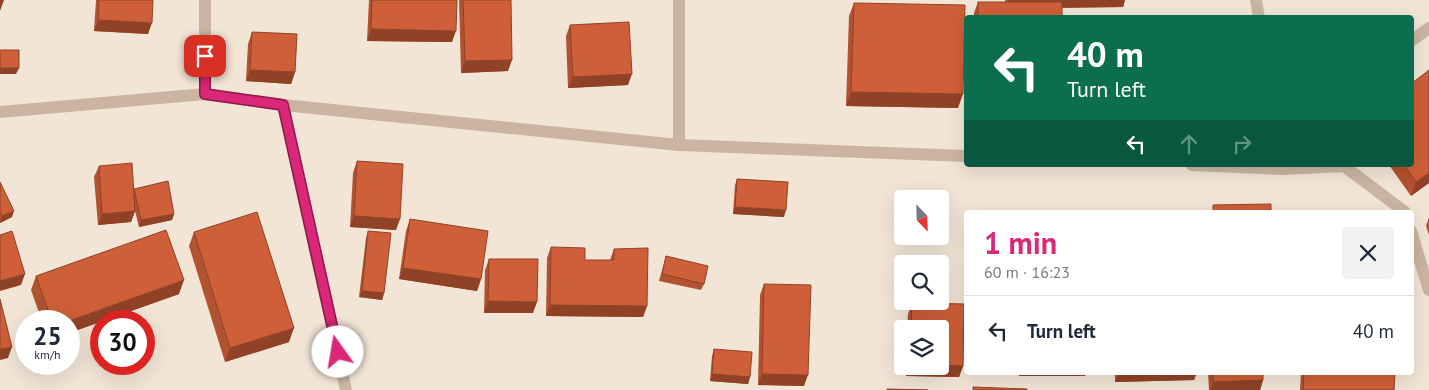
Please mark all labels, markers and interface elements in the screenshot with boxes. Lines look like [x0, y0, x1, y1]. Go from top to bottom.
text: 40 m [1067, 31, 1144, 77]
pin [184, 35, 226, 77]
icon: left [984, 35, 1049, 100]
icon: arrive [191, 42, 219, 70]
text: Turn left [1067, 75, 1146, 103]
icon: left [1122, 130, 1150, 158]
icon: ahead [1175, 130, 1203, 158]
icon: right [1228, 130, 1256, 158]
north arrow [894, 190, 949, 245]
map controls [894, 190, 949, 375]
text: 1 min [984, 223, 1057, 262]
button: close [1342, 227, 1394, 279]
button: search [894, 255, 949, 310]
text: 60 m · 16:23 [984, 262, 1070, 282]
speed limit sign: 30 [90, 310, 155, 375]
icon: left [984, 317, 1012, 345]
text: Turn left [1027, 319, 1096, 343]
text: 40 m [1353, 319, 1394, 343]
text: 25 [33, 320, 62, 352]
button: layers [894, 320, 949, 375]
position arrow [311, 325, 363, 377]
text: km/h [34, 347, 61, 362]

